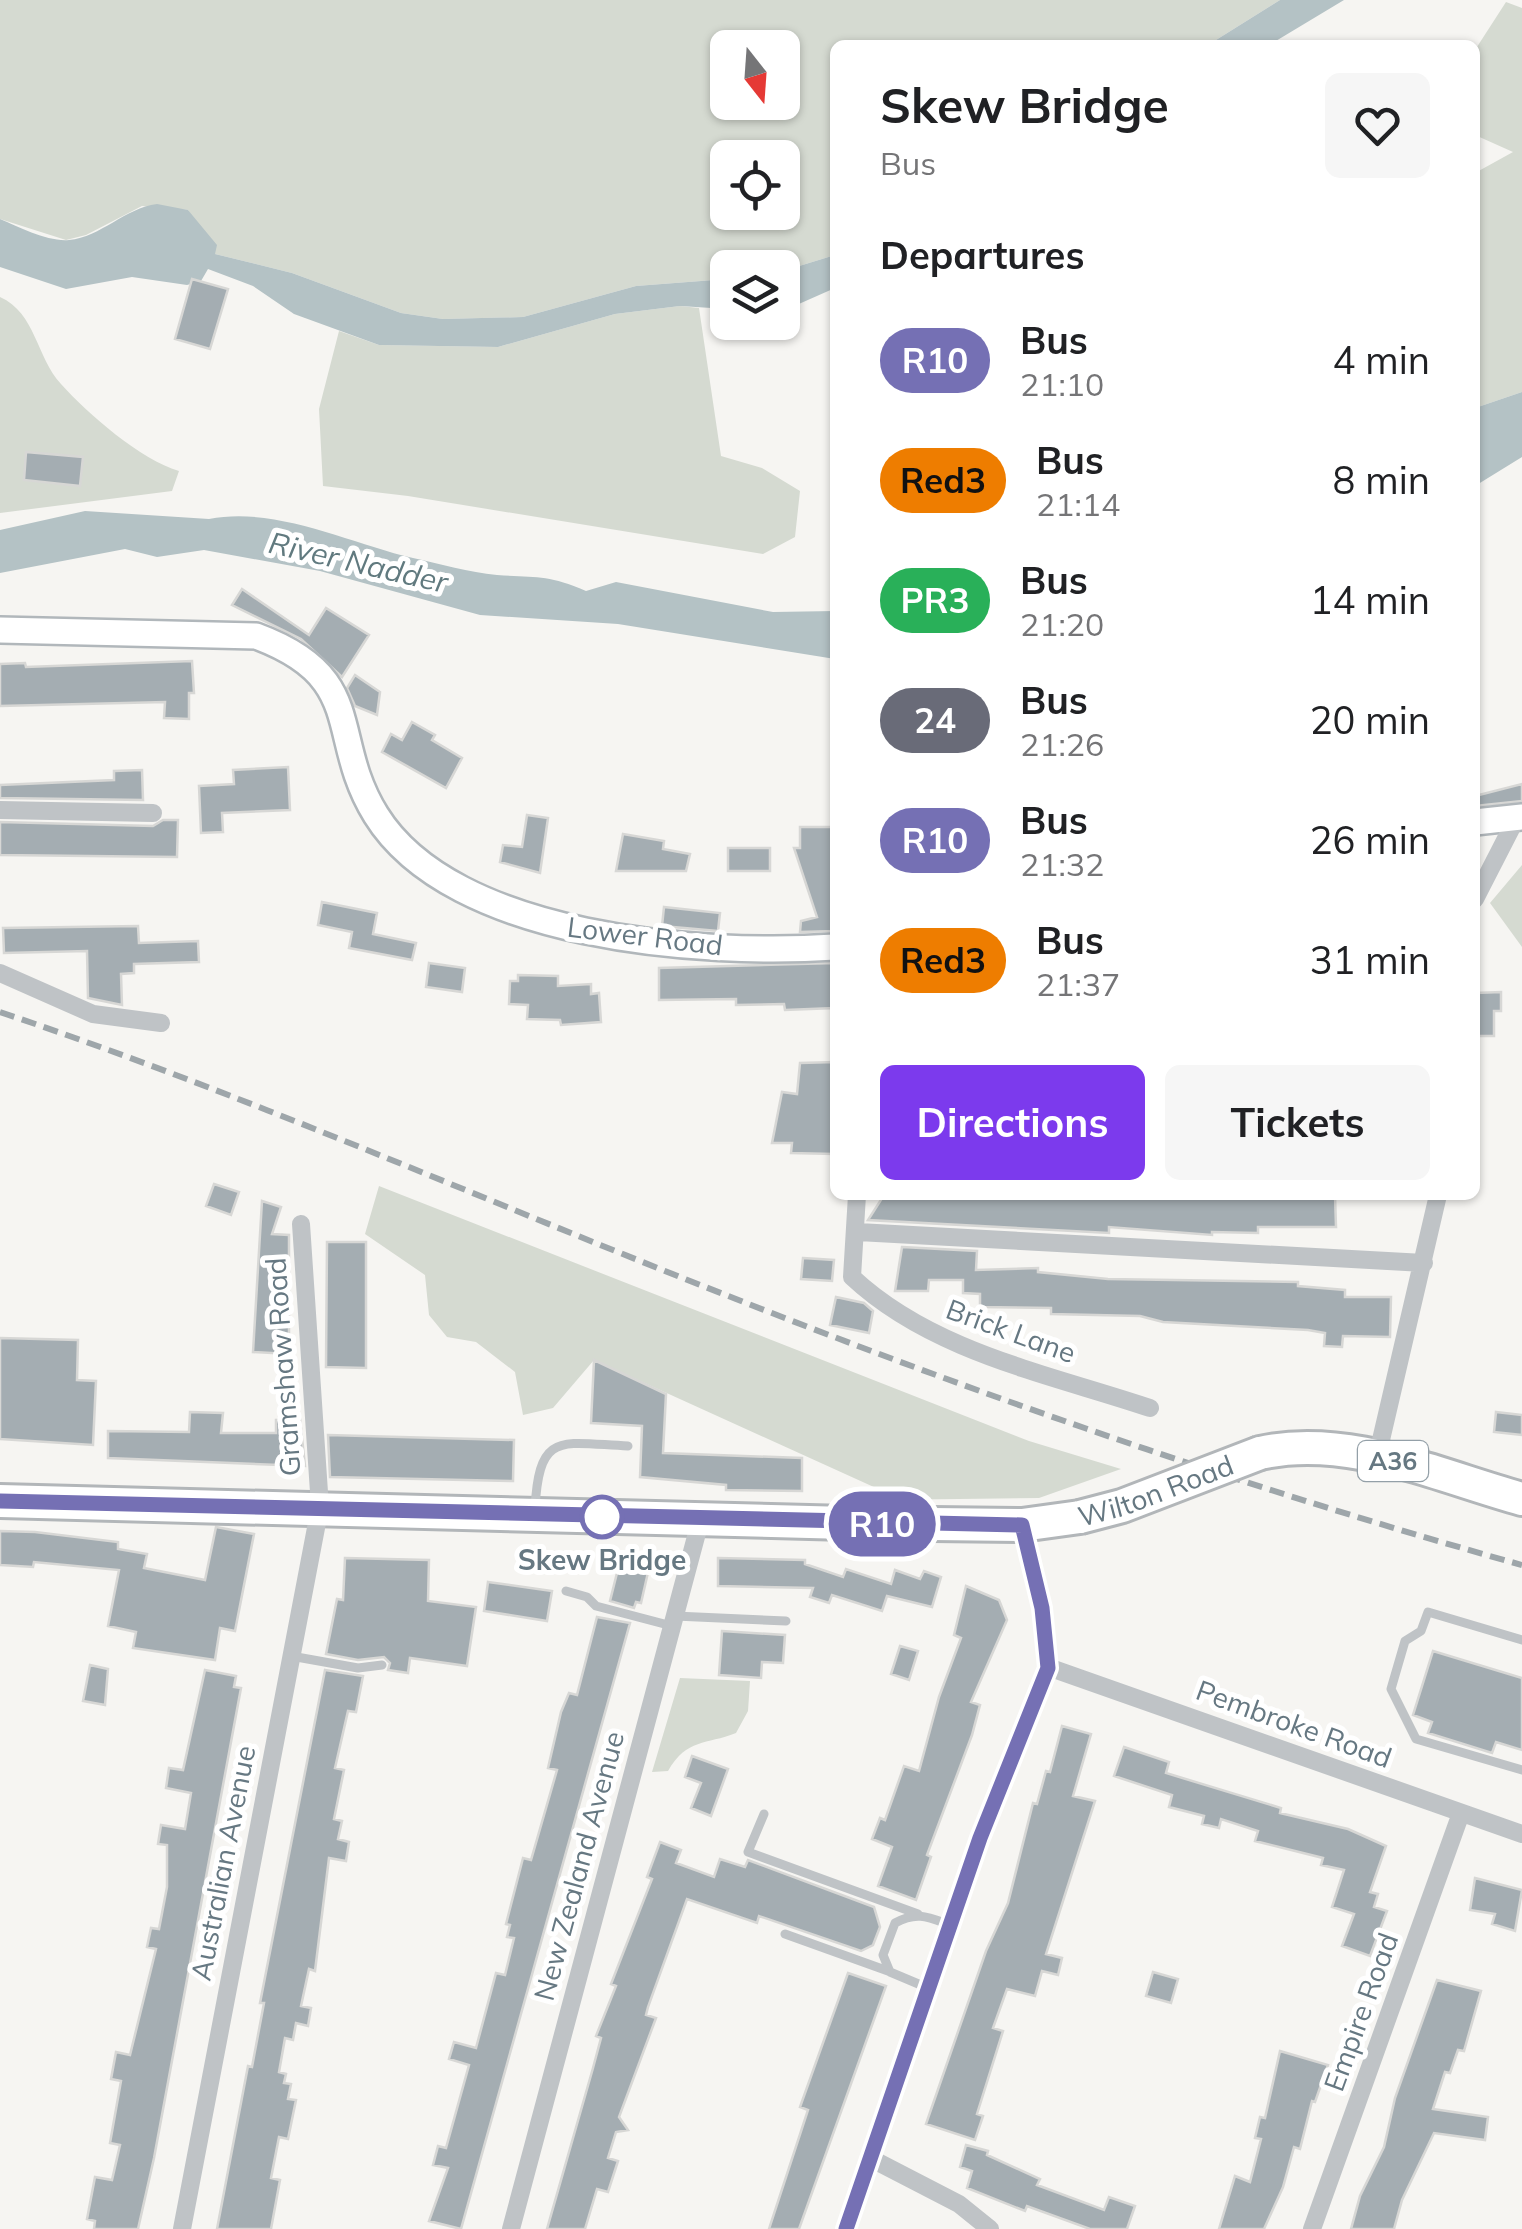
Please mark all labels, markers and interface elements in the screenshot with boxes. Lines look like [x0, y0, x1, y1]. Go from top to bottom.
north arrow [710, 30, 800, 120]
map controls [710, 30, 800, 340]
button: heart [1325, 73, 1430, 178]
text: Skew Bridge [880, 75, 1169, 135]
button: locate [710, 140, 800, 230]
text: Bus [880, 143, 936, 183]
text: Departures [880, 231, 1084, 279]
button: layers [710, 250, 800, 340]
text: Bus [1020, 316, 1088, 364]
text: 4 min [1333, 336, 1430, 384]
text: R10 [902, 338, 968, 382]
text: 21:10 [1020, 364, 1104, 404]
text: Bus [1036, 436, 1104, 484]
text: 8 min [1333, 456, 1430, 504]
text: Red3 [900, 458, 986, 502]
text: 21:14 [1036, 484, 1120, 524]
water label: River Nadder [265, 523, 452, 601]
text: Bus [1020, 556, 1088, 604]
text: 14 min [1310, 576, 1430, 624]
text: PR3 [901, 578, 969, 622]
text: 21:20 [1020, 604, 1104, 644]
text: Bus [1020, 676, 1088, 724]
text: 20 min [1310, 696, 1430, 744]
text: 24 [914, 698, 956, 742]
text: 21:26 [1020, 724, 1104, 764]
text: Bus [1020, 796, 1088, 844]
text: 26 min [1310, 816, 1430, 864]
text: R10 [902, 818, 968, 862]
text: 21:32 [1020, 844, 1104, 884]
street label: Lower Road [565, 909, 725, 962]
text: Bus [1036, 916, 1104, 964]
text: 31 min [1310, 936, 1430, 984]
text: Red3 [900, 938, 986, 982]
text: 21:37 [1036, 964, 1120, 1004]
button: Directions [880, 1065, 1145, 1180]
button: Tickets [1165, 1065, 1430, 1180]
street label: Gramshaw Road [257, 1257, 308, 1478]
street label: Brick Lane [942, 1291, 1081, 1370]
road number: A36 [1358, 1441, 1428, 1481]
street label: Wilton Road [1074, 1447, 1238, 1534]
line badge: R10 [824, 1492, 940, 1556]
marker: Skew Bridge [581, 1496, 623, 1538]
text: R10 [849, 1502, 915, 1546]
place label: Skew Bridge [518, 1542, 686, 1577]
street label: Pembroke Road [1192, 1672, 1397, 1775]
street label: New Zealand Avenue [526, 1727, 631, 2004]
street label: Australian Avenue [183, 1743, 262, 1983]
street label: Empire Road [1316, 1928, 1405, 2096]

